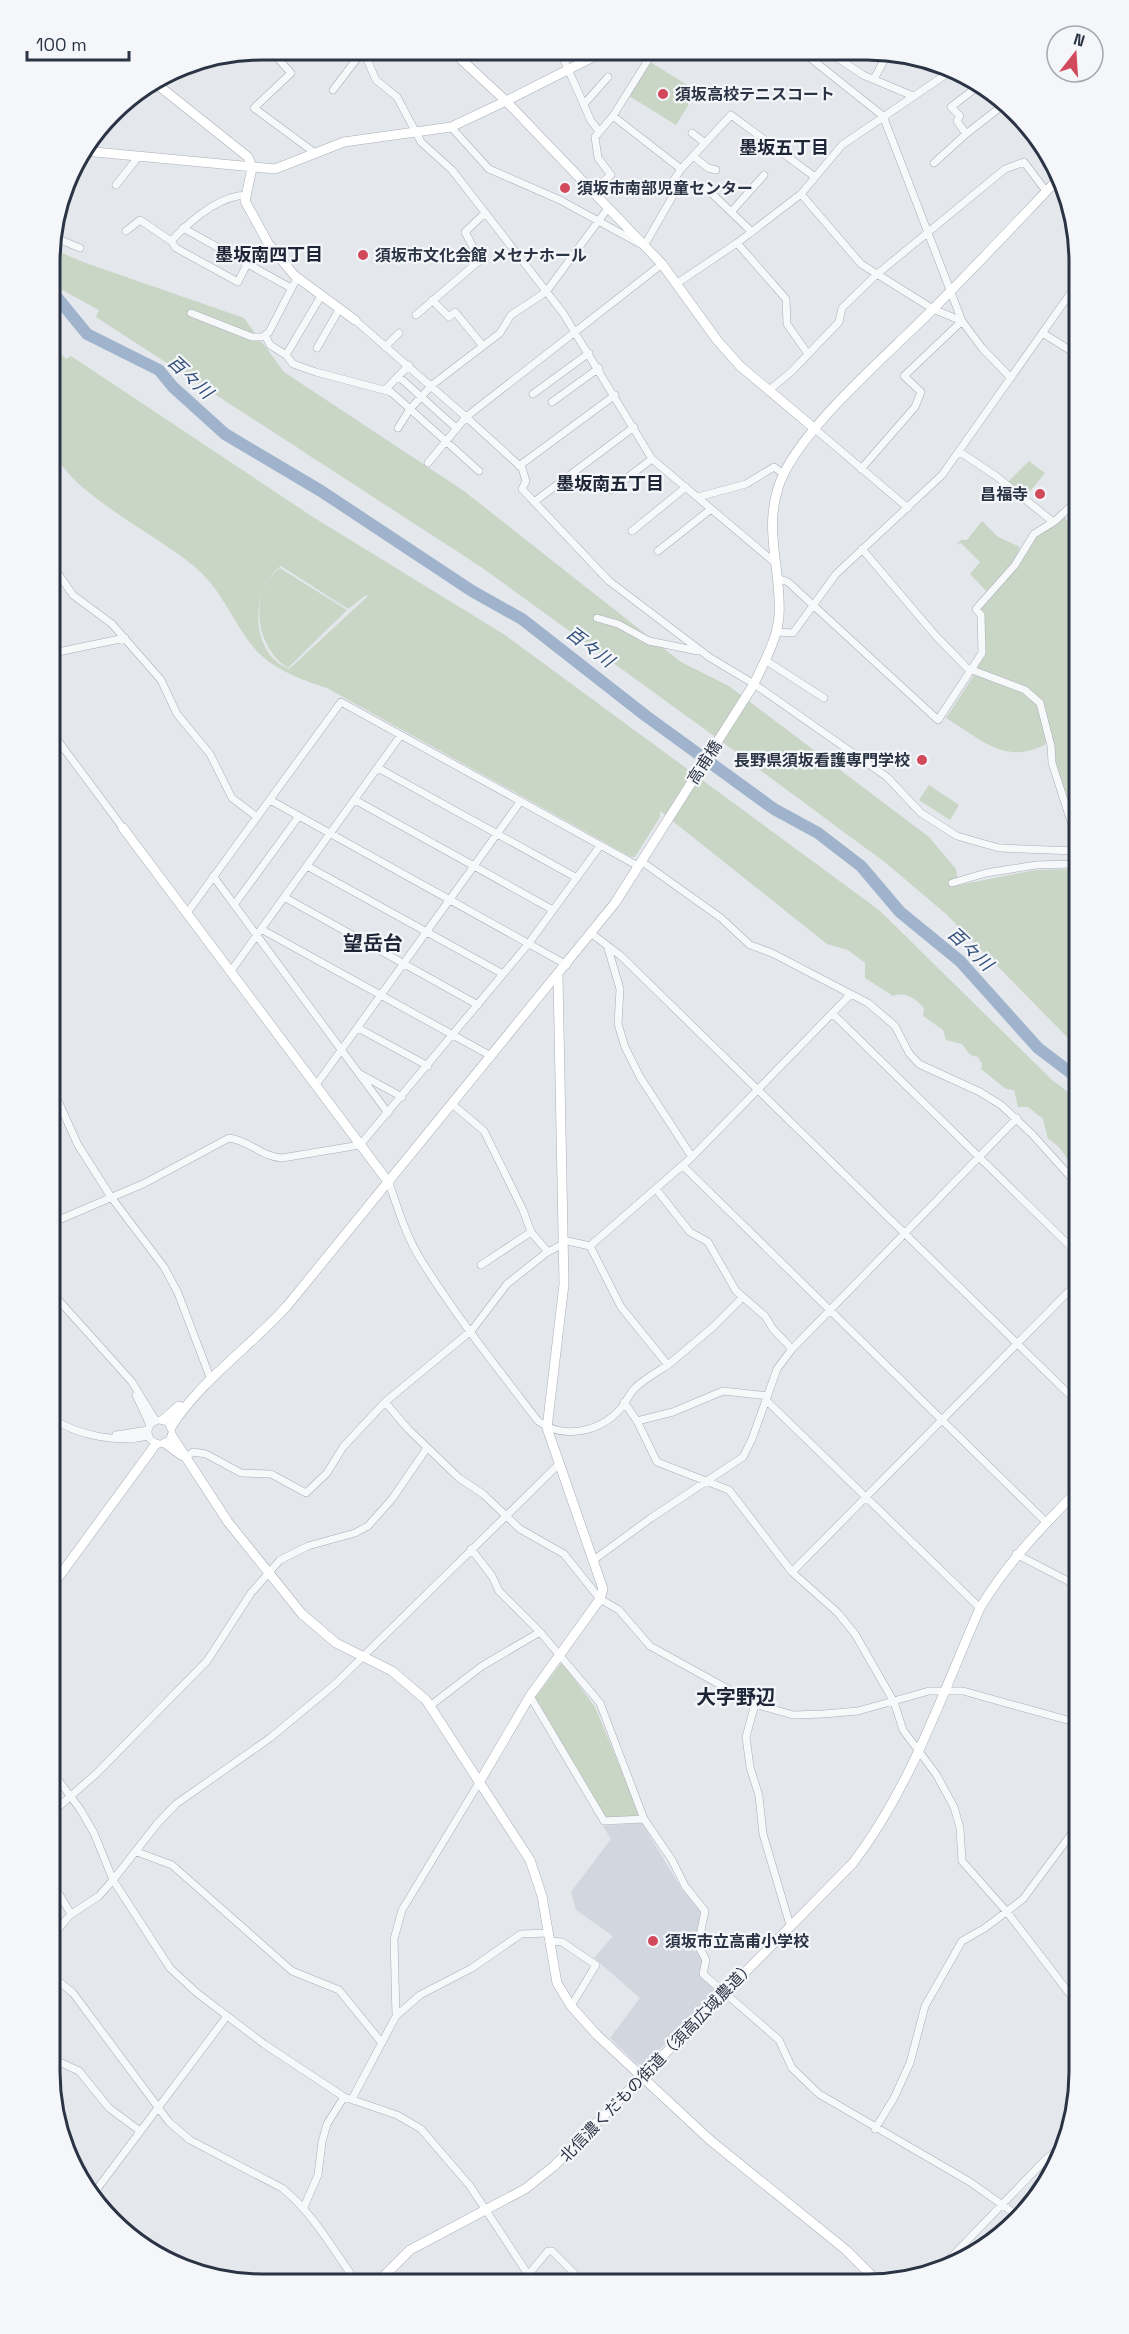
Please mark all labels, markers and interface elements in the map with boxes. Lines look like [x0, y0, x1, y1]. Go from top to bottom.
scale bar [27, 24, 129, 62]
north arrow [1045, 24, 1105, 84]
text: N [1071, 29, 1087, 52]
text: 100 m [36, 33, 87, 56]
place label: 須坂高校テニスコート [675, 84, 835, 105]
marker: 須坂高校テニスコート [656, 87, 670, 101]
district label: 墨坂五丁目 [739, 136, 829, 159]
place label: 須坂市南部児童センター [577, 178, 753, 199]
marker: 須坂市南部児童センター [558, 181, 572, 195]
district label: 墨坂南四丁目 [215, 243, 323, 266]
place label: 須坂市文化会館 メセナホール [375, 245, 587, 266]
marker: 須坂市文化会館 メセナホール [356, 248, 370, 262]
water label: 百々川 [163, 350, 219, 405]
district label: 墨坂南五丁目 [556, 472, 664, 495]
place label: 昌福寺 [980, 484, 1028, 505]
marker: 昌福寺 [1033, 487, 1047, 501]
water label: 百々川 [562, 621, 620, 673]
street label: 高甫橋 [683, 736, 726, 788]
place label: 長野県須坂看護専門学校 [734, 750, 910, 771]
marker: 長野県須坂看護専門学校 [915, 753, 929, 767]
water label: 百々川 [943, 922, 999, 977]
district label: 望岳台 [343, 930, 403, 956]
district label: 大字野辺 [696, 1684, 776, 1710]
place label: 須坂市立高甫小学校 [665, 1931, 809, 1952]
marker: 須坂市立高甫小学校 [646, 1934, 660, 1948]
street label: 北信濃くだもの街道（須高広域農道） [555, 1956, 759, 2166]

